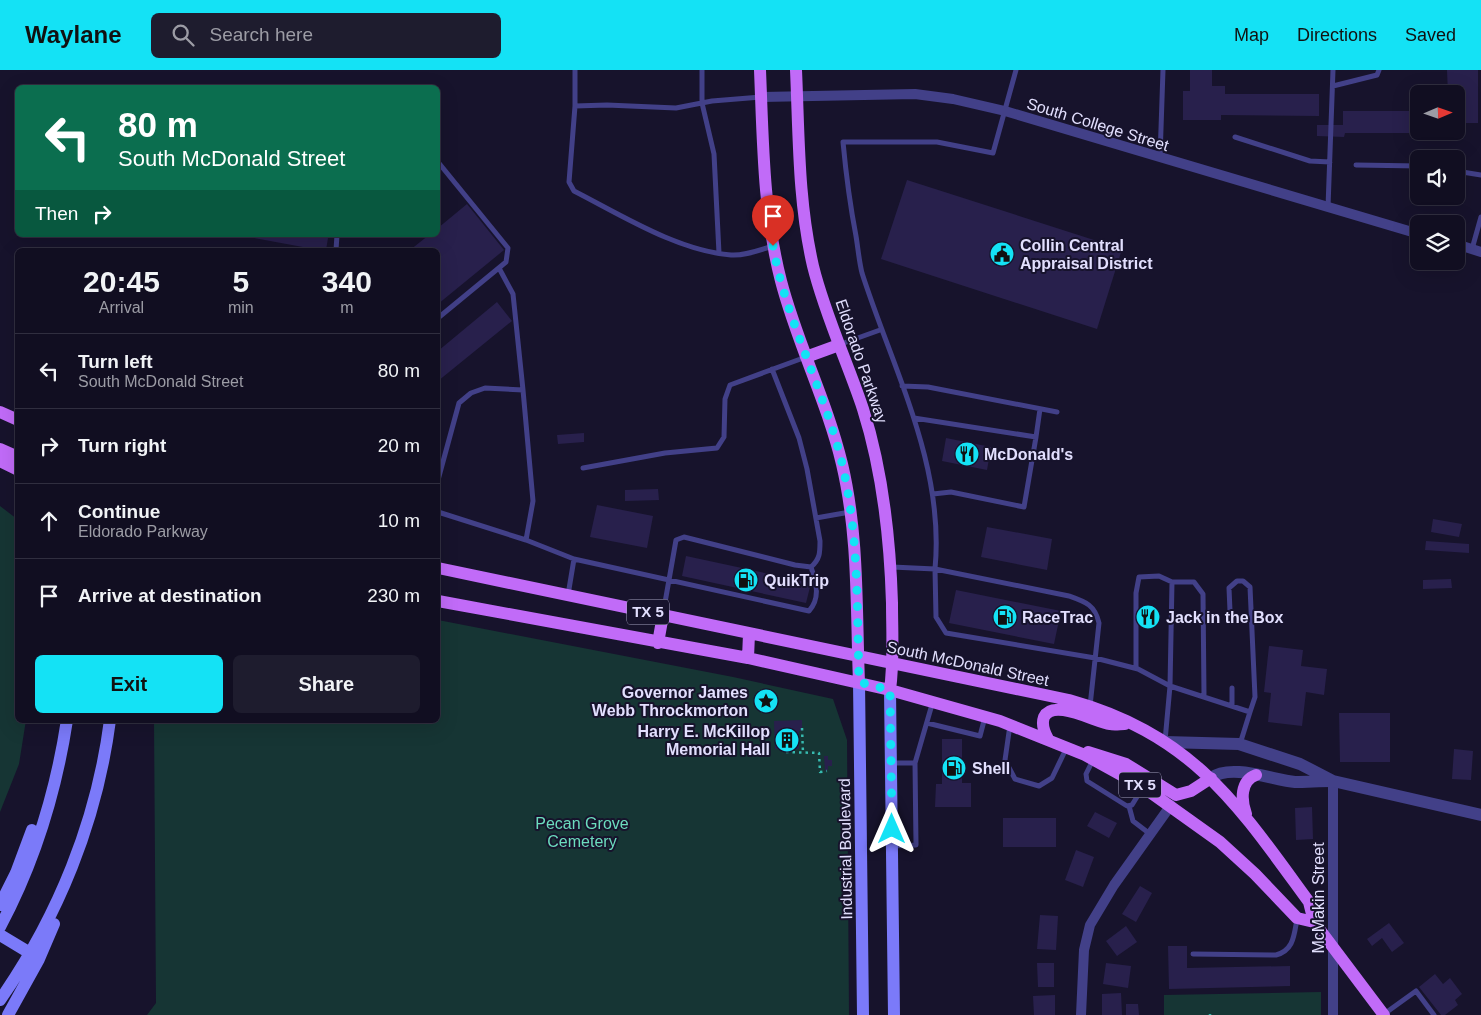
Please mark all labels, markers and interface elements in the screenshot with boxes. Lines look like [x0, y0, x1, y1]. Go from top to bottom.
search box [151, 13, 501, 58]
text: Waylane [25, 21, 121, 48]
icon: search [169, 21, 197, 49]
text: Search here [209, 24, 313, 45]
text: Map [1234, 25, 1269, 45]
text: Directions [1297, 25, 1377, 45]
text: Saved [1405, 25, 1456, 45]
north arrow [1410, 85, 1465, 140]
map controls [1410, 85, 1465, 270]
street label: South College Street [1025, 95, 1171, 154]
icon: left [35, 105, 100, 170]
text: 80 m [118, 105, 198, 144]
text: South McDonald Street [118, 146, 345, 171]
button: sound [1410, 150, 1465, 205]
pin [752, 195, 794, 246]
icon: right [88, 200, 116, 228]
icon: arrive [759, 202, 787, 230]
text: Then [35, 203, 78, 224]
button: layers [1410, 215, 1465, 270]
place label: Collin Central Appraisal District [1020, 237, 1153, 272]
public building icon: Collin Central Appraisal District [989, 241, 1015, 267]
text: 20:45 [83, 265, 160, 298]
text: 5 [232, 265, 249, 298]
text: 340 [322, 265, 372, 298]
street label: Eldorado Parkway [832, 297, 891, 425]
text: Arrival [99, 299, 144, 316]
text: min [228, 299, 254, 316]
text: m [340, 299, 353, 316]
text: Turn left [78, 351, 153, 372]
icon: left [35, 357, 63, 385]
text: 80 m [378, 360, 420, 381]
text: South McDonald Street [78, 373, 243, 390]
icon: right [35, 432, 63, 460]
text: Turn right [78, 435, 166, 456]
text: 20 m [378, 435, 420, 456]
restaurant icon: McDonald's [954, 441, 980, 467]
place label: McDonald's [984, 446, 1073, 463]
text: Continue [78, 501, 160, 522]
icon: ahead [35, 507, 63, 535]
text: 10 m [378, 510, 420, 531]
text: Eldorado Parkway [78, 523, 208, 540]
fuel station icon: QuikTrip [733, 567, 759, 593]
place label: QuikTrip [764, 572, 829, 589]
icon: arrive [35, 582, 63, 610]
text: Arrive at destination [78, 585, 262, 606]
text: 230 m [367, 585, 420, 606]
road number: TX 5 [627, 600, 669, 624]
fuel station icon: RaceTrac [992, 604, 1018, 630]
restaurant icon: Jack in the Box [1135, 604, 1161, 630]
place label: RaceTrac [1022, 609, 1093, 626]
place label: Jack in the Box [1166, 609, 1283, 626]
street label: South McDonald Street [885, 638, 1051, 689]
button: Exit [35, 655, 223, 713]
button: Share [233, 655, 420, 713]
place label: Governor James Webb Throckmorton [592, 684, 748, 719]
place icon: Governor James Webb Throckmorton [753, 688, 779, 714]
place label: Harry E. McKillop Memorial Hall [638, 723, 770, 758]
building icon: Harry E. McKillop Memorial Hall [774, 727, 800, 753]
fuel station icon: Shell [941, 755, 967, 781]
place label: Shell [972, 760, 1010, 777]
road number: TX 5 [1119, 772, 1161, 798]
street label: Industrial Boulevard [836, 778, 855, 920]
position arrow [865, 802, 917, 854]
park label: Pecan Grove Cemetery [535, 815, 629, 850]
street label: McMakin Street [1310, 842, 1327, 954]

